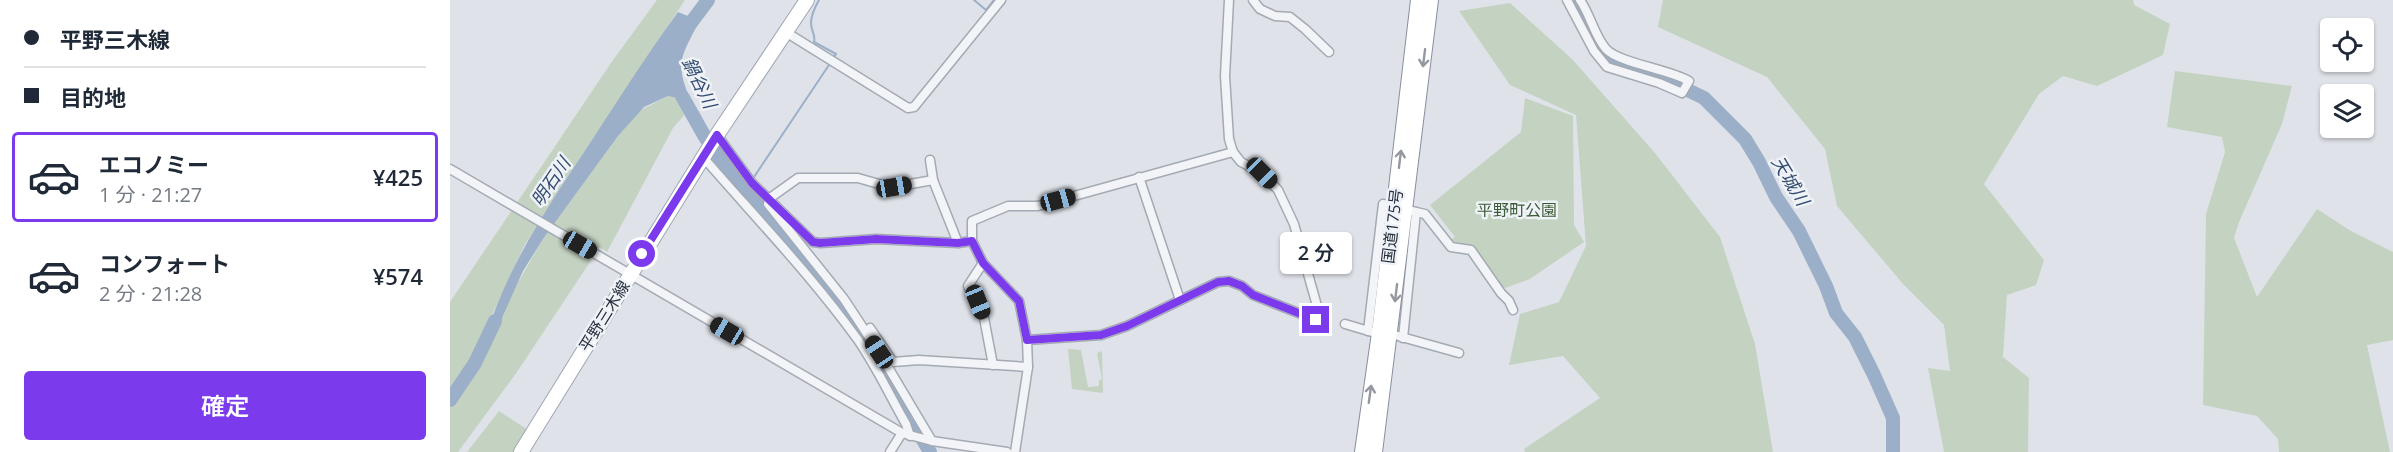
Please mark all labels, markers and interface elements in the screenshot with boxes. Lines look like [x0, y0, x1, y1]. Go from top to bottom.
map controls [2320, 18, 2374, 138]
button: locate [2320, 18, 2374, 72]
text: 平野三木線 [60, 24, 170, 54]
one-way arrow [1418, 48, 1429, 68]
water label: 鍋谷川 [677, 53, 723, 114]
text: 目的地 [60, 82, 126, 112]
button: layers [2320, 84, 2374, 138]
text: エコノミー [99, 149, 209, 179]
one-way arrow [1394, 149, 1405, 169]
icon: car [27, 150, 81, 204]
water label: 明石川 [525, 151, 576, 211]
water label: 天城川 [1767, 151, 1816, 212]
car [1243, 154, 1281, 192]
text: ¥425 [373, 162, 423, 192]
car [875, 175, 913, 199]
text: 1 分 · 21:27 [99, 181, 202, 208]
car [1038, 187, 1078, 213]
street label: 国道175号 [1376, 187, 1408, 265]
park label: 平野町公園 [1477, 199, 1557, 221]
car [560, 228, 600, 262]
callout: 2 分 [1280, 233, 1352, 275]
text: 2 分 [1298, 239, 1334, 266]
route start [628, 240, 655, 267]
text: コンフォート [99, 248, 230, 278]
icon: car [27, 249, 81, 303]
text: ¥574 [373, 261, 423, 291]
street label: 平野三木線 [573, 276, 635, 356]
text: 2 分 · 21:28 [99, 280, 202, 307]
car [963, 282, 993, 322]
one-way arrow [1390, 283, 1401, 303]
route end [1302, 306, 1329, 333]
car [707, 314, 747, 348]
car [861, 332, 897, 372]
button: 確定 [24, 371, 426, 440]
one-way arrow [1365, 385, 1376, 404]

